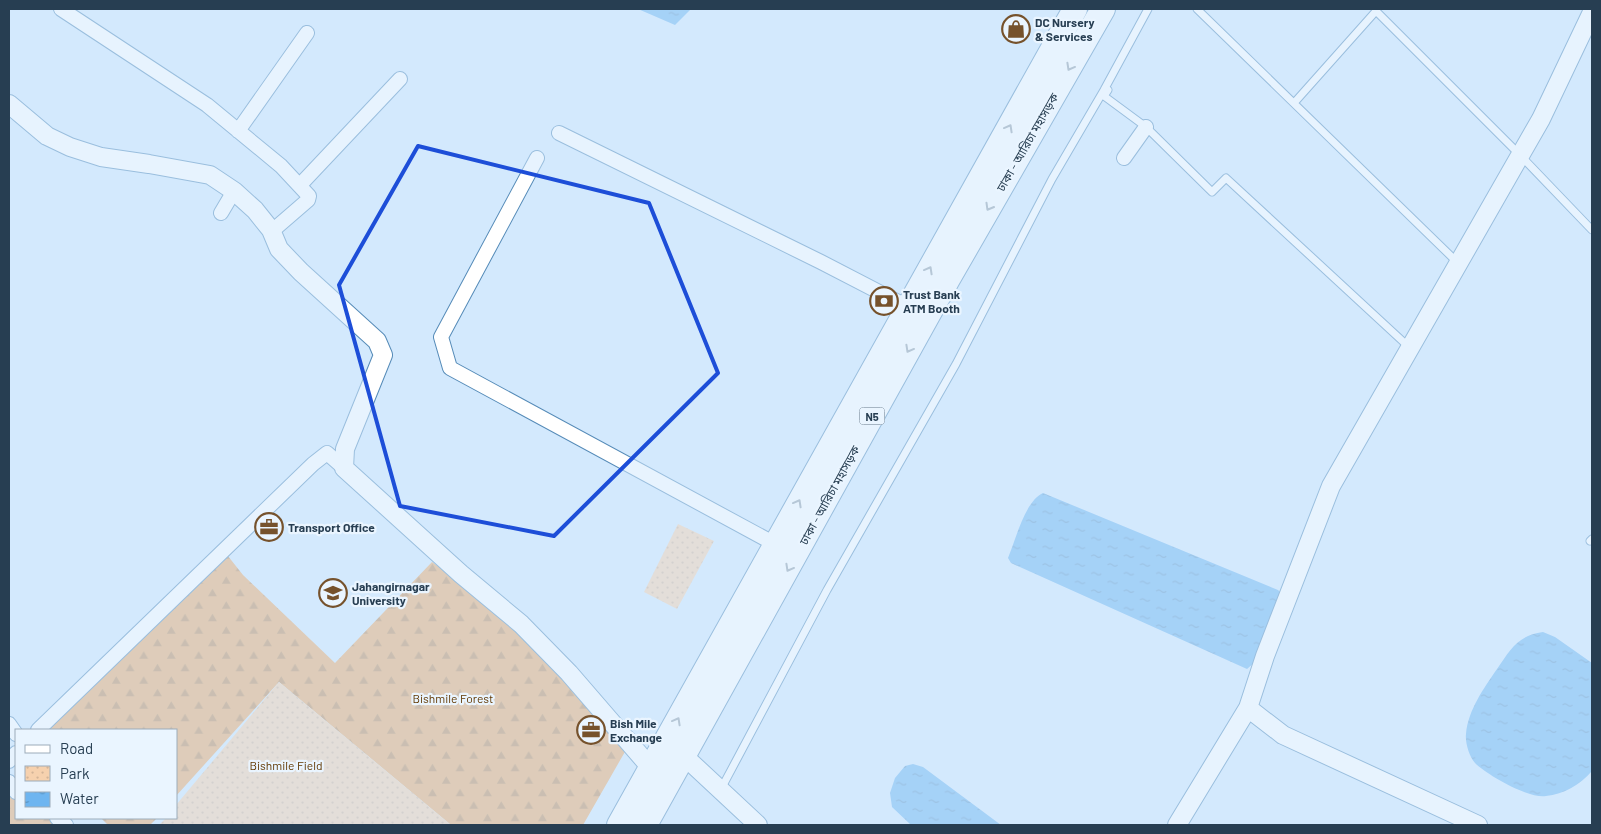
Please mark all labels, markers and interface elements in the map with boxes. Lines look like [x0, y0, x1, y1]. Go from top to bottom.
shop icon: DC Nursery & Services [1001, 14, 1031, 44]
place label: DC Nursery & Services [1035, 15, 1094, 43]
one-way arrow [1067, 61, 1077, 70]
street label: ঢাকা - আরিচা মহাসড়ক [993, 90, 1062, 195]
one-way arrow [1002, 124, 1012, 133]
one-way arrow [986, 202, 996, 211]
one-way arrow [923, 266, 933, 275]
bank icon: Trust Bank ATM Booth [869, 286, 899, 316]
place label: Trust Bank ATM Booth [903, 287, 961, 315]
one-way arrow [906, 344, 916, 353]
road number: N5 [860, 408, 884, 424]
street label: ঢাকা - আরিচা মহাসড়ক [795, 443, 863, 548]
one-way arrow [792, 499, 802, 508]
office icon: Transport Office [254, 512, 284, 542]
place label: Transport Office [288, 520, 375, 534]
one-way arrow [785, 562, 795, 571]
school or university icon: Jahangirnagar University [318, 578, 348, 608]
place label: Jahangirnagar University [352, 579, 430, 607]
park label: Bishmile Forest [413, 691, 493, 705]
office icon: Bish Mile Exchange [576, 715, 606, 745]
place label: Bish Mile Exchange [610, 716, 663, 744]
one-way arrow [671, 718, 681, 727]
legend [15, 729, 178, 819]
text: Road [60, 739, 93, 757]
park label: Bishmile Field [250, 758, 322, 772]
text: Park [60, 764, 90, 782]
text: Water [60, 789, 99, 807]

